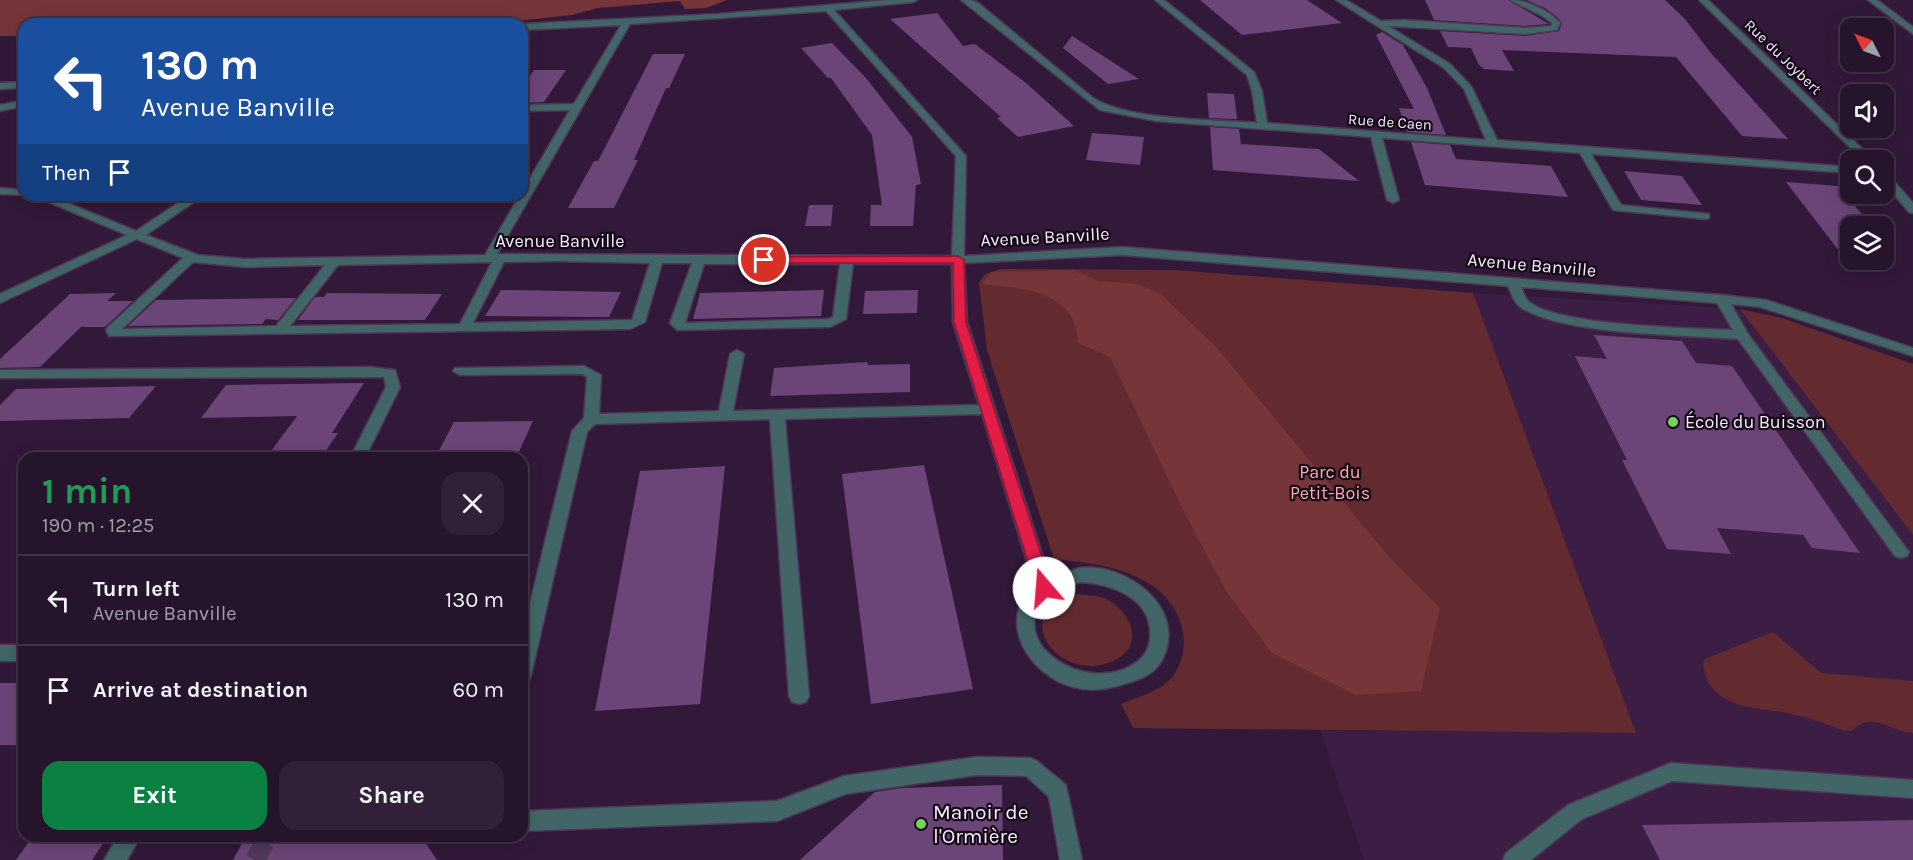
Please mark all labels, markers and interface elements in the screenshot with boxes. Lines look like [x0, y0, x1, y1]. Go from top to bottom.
street label: Rue du Joybert [1741, 16, 1825, 98]
north arrow [1840, 18, 1894, 72]
map controls [1840, 18, 1894, 270]
text: 130 m [141, 40, 259, 90]
icon: left [42, 42, 120, 120]
button: sound [1840, 84, 1894, 138]
text: Avenue Banville [141, 91, 335, 123]
street label: Rue de Caen [1348, 110, 1432, 134]
button: search [1840, 150, 1894, 204]
icon: arrive [103, 156, 136, 189]
text: Then [42, 160, 91, 186]
button: layers [1840, 216, 1894, 270]
street label: Avenue Banville [980, 223, 1110, 251]
street label: Avenue Banville [495, 230, 625, 252]
pin [738, 234, 789, 285]
icon: arrive [747, 243, 780, 276]
street label: Avenue Banville [1467, 248, 1597, 282]
place label: École du Buisson [1685, 410, 1826, 433]
marker: École du Buisson [1666, 415, 1680, 429]
park label: Parc du Petit-Bois [1290, 461, 1370, 504]
text: 1 min [42, 470, 132, 512]
button: close [441, 472, 504, 535]
text: 190 m · 12:25 [42, 514, 154, 537]
position arrow [1012, 556, 1076, 620]
text: Turn left [93, 576, 180, 602]
icon: left [42, 584, 75, 617]
text: 130 m [445, 587, 504, 613]
text: Avenue Banville [93, 602, 237, 625]
icon: arrive [42, 674, 75, 707]
text: Arrive at destination [93, 677, 308, 703]
text: 60 m [453, 677, 504, 703]
button: Exit [42, 761, 267, 830]
button: Share [279, 761, 504, 830]
place label: Manoir de l'Ormière [933, 800, 1029, 848]
marker: Manoir de l'Ormière [914, 817, 928, 831]

